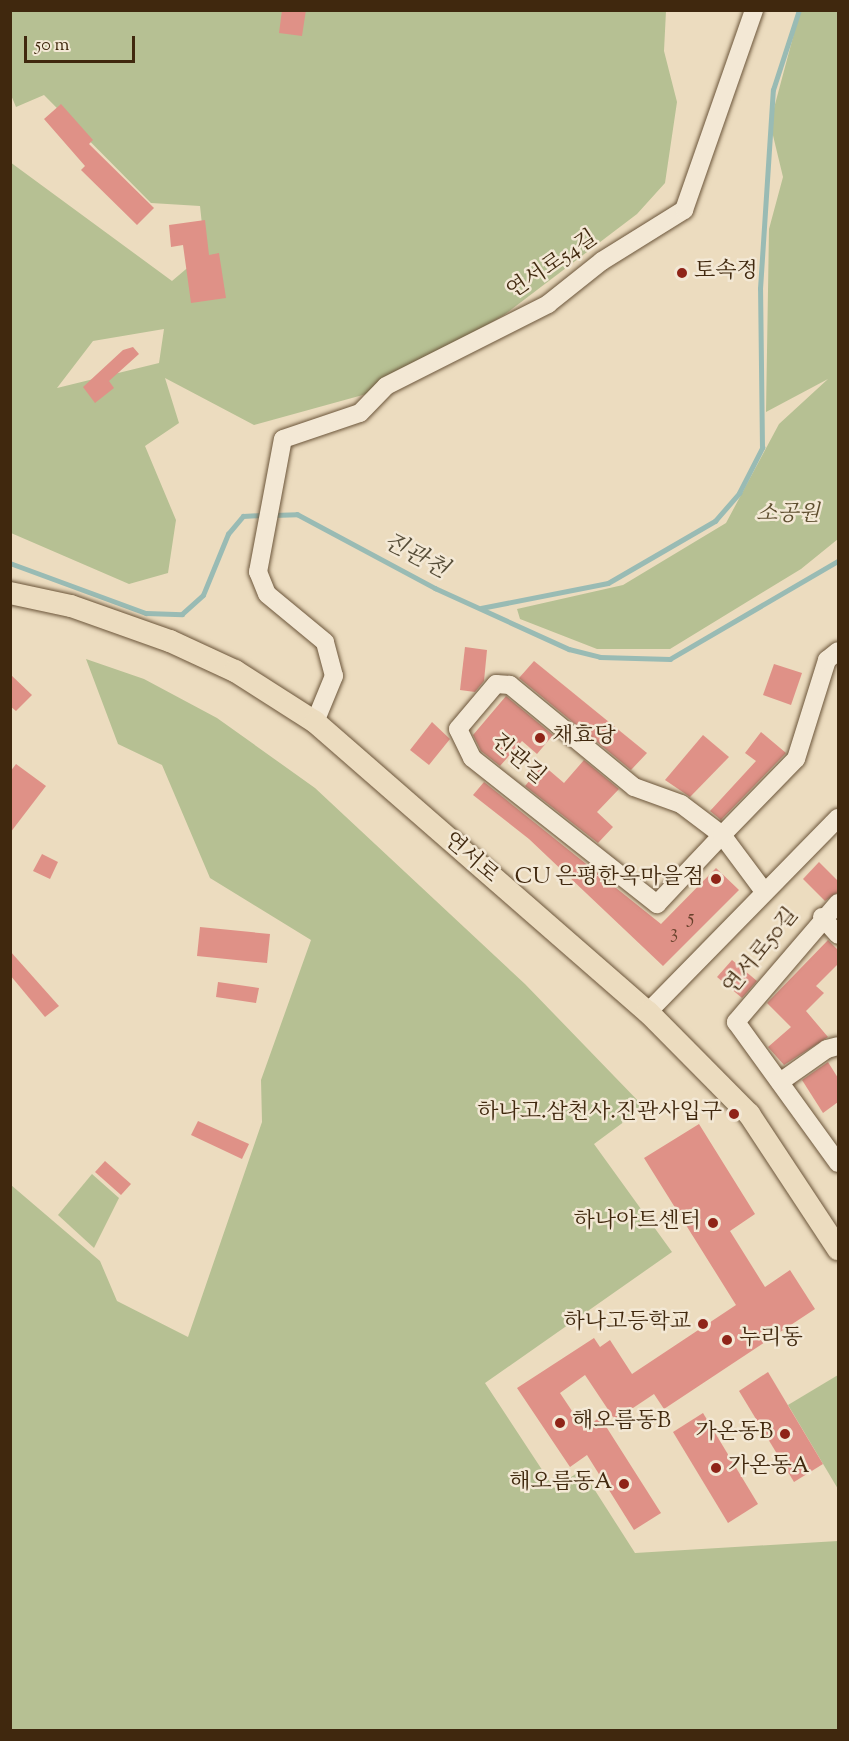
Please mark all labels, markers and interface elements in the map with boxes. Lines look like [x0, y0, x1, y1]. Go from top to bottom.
scale bar [27, 24, 138, 62]
text: 50 m [35, 33, 69, 59]
street label: 연서로54길 [503, 226, 603, 306]
place label: 토속정 [694, 260, 758, 286]
marker: 토속정 [675, 266, 689, 280]
park label: 소공원 [756, 503, 820, 529]
water label: 진관천 [378, 528, 452, 586]
place label: 채효당 [552, 725, 616, 751]
street label: 진관길 [484, 729, 550, 791]
marker: 채효당 [533, 731, 547, 745]
street label: 연서로 [437, 828, 503, 890]
place label: CU 은평한옥마을점 [515, 866, 704, 892]
marker: CU 은평한옥마을점 [709, 872, 723, 886]
street label: 연서로50길 [719, 903, 805, 1001]
house number: 5 [688, 906, 694, 930]
house number: 3 [670, 921, 678, 945]
place label: 하나고.삼천사.진관사입구 [477, 1101, 722, 1127]
marker: 하나고.삼천사.진관사입구 [727, 1107, 741, 1121]
place label: 하나아트센터 [573, 1210, 701, 1236]
marker: 하나아트센터 [706, 1216, 720, 1230]
place label: 하나고등학교 [563, 1311, 691, 1337]
marker: 하나고등학교 [696, 1317, 710, 1331]
place label: 누리동 [739, 1327, 803, 1353]
marker: 누리동 [720, 1333, 734, 1347]
place label: 해오름동B [572, 1410, 671, 1436]
marker: 해오름동B [553, 1416, 567, 1430]
place label: 가온동B [695, 1421, 773, 1447]
marker: 가온동B [778, 1427, 792, 1441]
place label: 가온동A [728, 1455, 810, 1481]
marker: 가온동A [709, 1461, 723, 1475]
place label: 해오름동A [509, 1471, 612, 1497]
marker: 해오름동A [617, 1477, 631, 1491]

